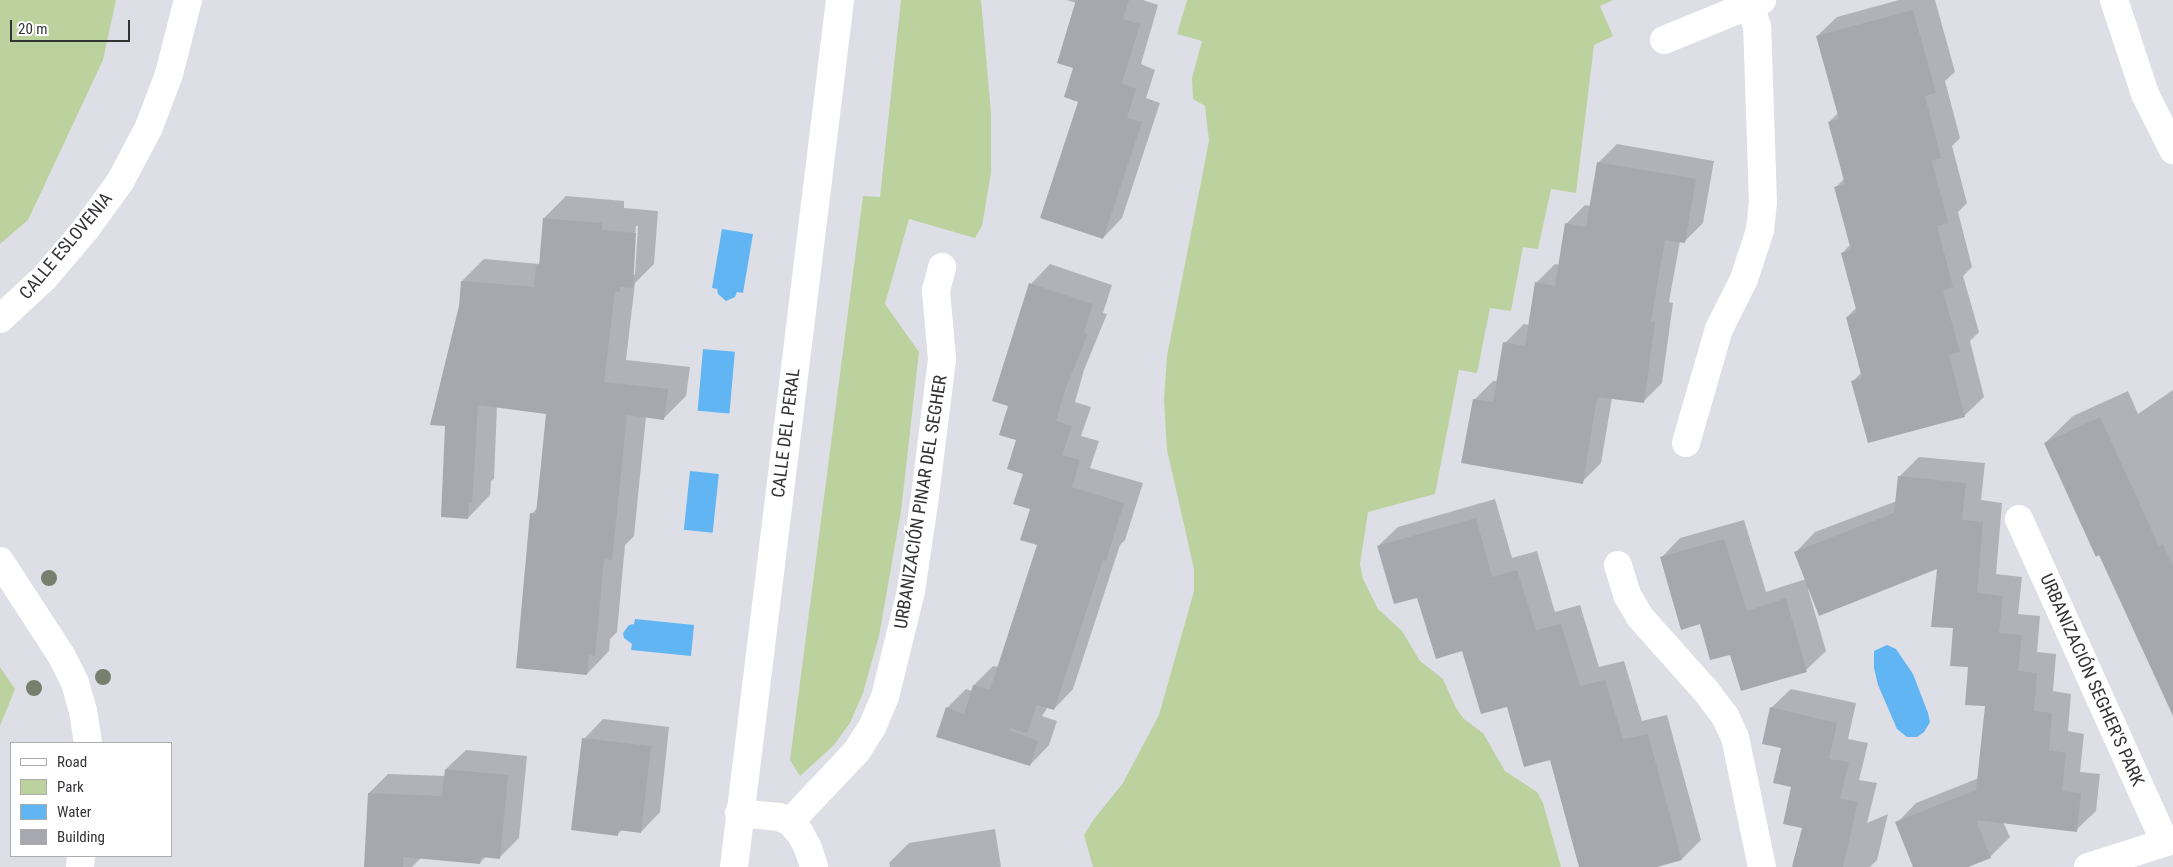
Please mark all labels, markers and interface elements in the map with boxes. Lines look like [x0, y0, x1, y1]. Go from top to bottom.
scale bar [12, 10, 132, 42]
text: 20 m [18, 20, 48, 38]
street label: CALLE ESLOVENIA [15, 188, 117, 304]
street label: CALLE DEL PERAL [767, 367, 805, 499]
street label: URBANIZACIÓN PINAR DEL SEGHER [890, 374, 952, 630]
street label: URBANIZACIÓN SEGHER'S PARK [2035, 571, 2149, 789]
legend [10, 742, 172, 857]
text: Road [57, 753, 87, 771]
text: Park [57, 778, 84, 796]
text: Water [57, 803, 91, 821]
text: Building [57, 828, 105, 846]

